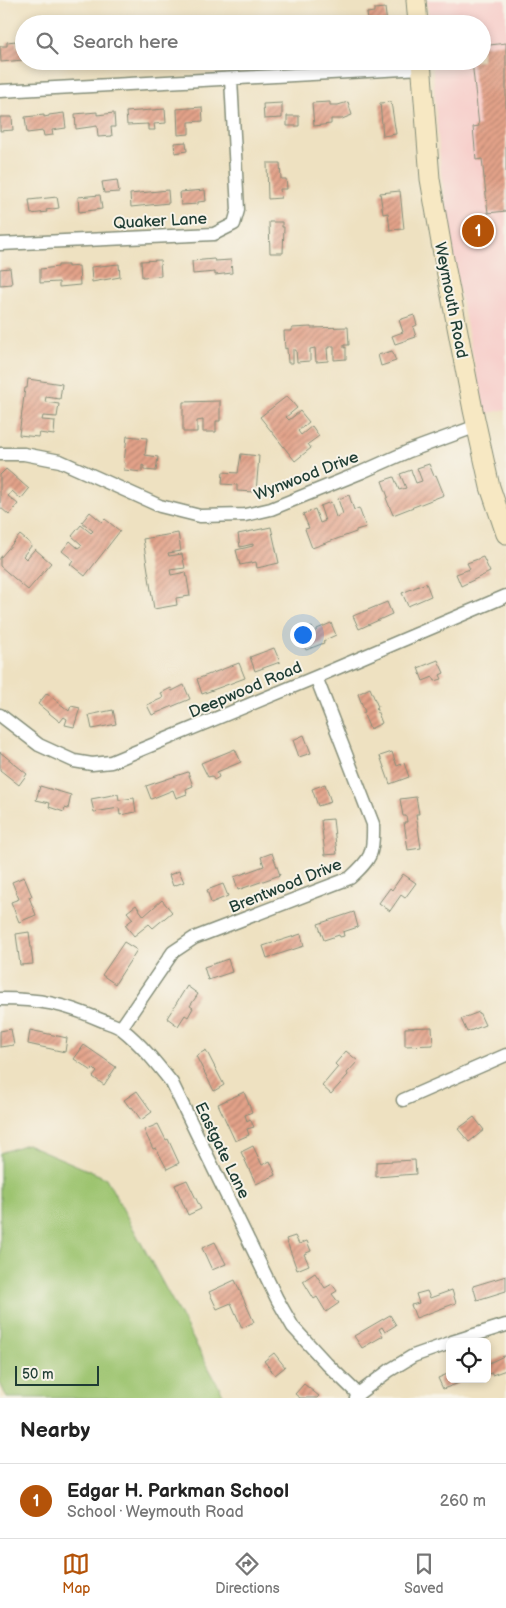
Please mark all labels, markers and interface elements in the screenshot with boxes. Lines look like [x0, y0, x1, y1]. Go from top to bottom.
search box [15, 15, 491, 70]
icon: search [33, 29, 61, 57]
text: Search here [73, 31, 178, 54]
street label: Quaker Lane [113, 210, 208, 233]
pin: 1 [462, 212, 494, 250]
street label: Weymouth Road [430, 241, 471, 360]
street label: Wynwood Drive [252, 448, 362, 505]
your location [290, 622, 316, 648]
street label: Deepwood Road [186, 658, 305, 723]
street label: Brentwood Drive [226, 855, 345, 918]
street label: Eastgate Lane [190, 1099, 253, 1202]
map controls [446, 1338, 491, 1383]
button: locate [446, 1338, 491, 1383]
scale bar [15, 1363, 99, 1386]
text: 50 m [22, 1366, 54, 1383]
text: Nearby [20, 1418, 90, 1443]
text: Edgar H. Parkman School [67, 1480, 289, 1503]
text: 1 [33, 1492, 39, 1511]
text: 260 m [440, 1492, 486, 1511]
text: School · Weymouth Road [67, 1503, 244, 1522]
tab: Map [62, 1550, 91, 1597]
tab: Directions [215, 1550, 280, 1597]
tab: Saved [404, 1550, 444, 1597]

